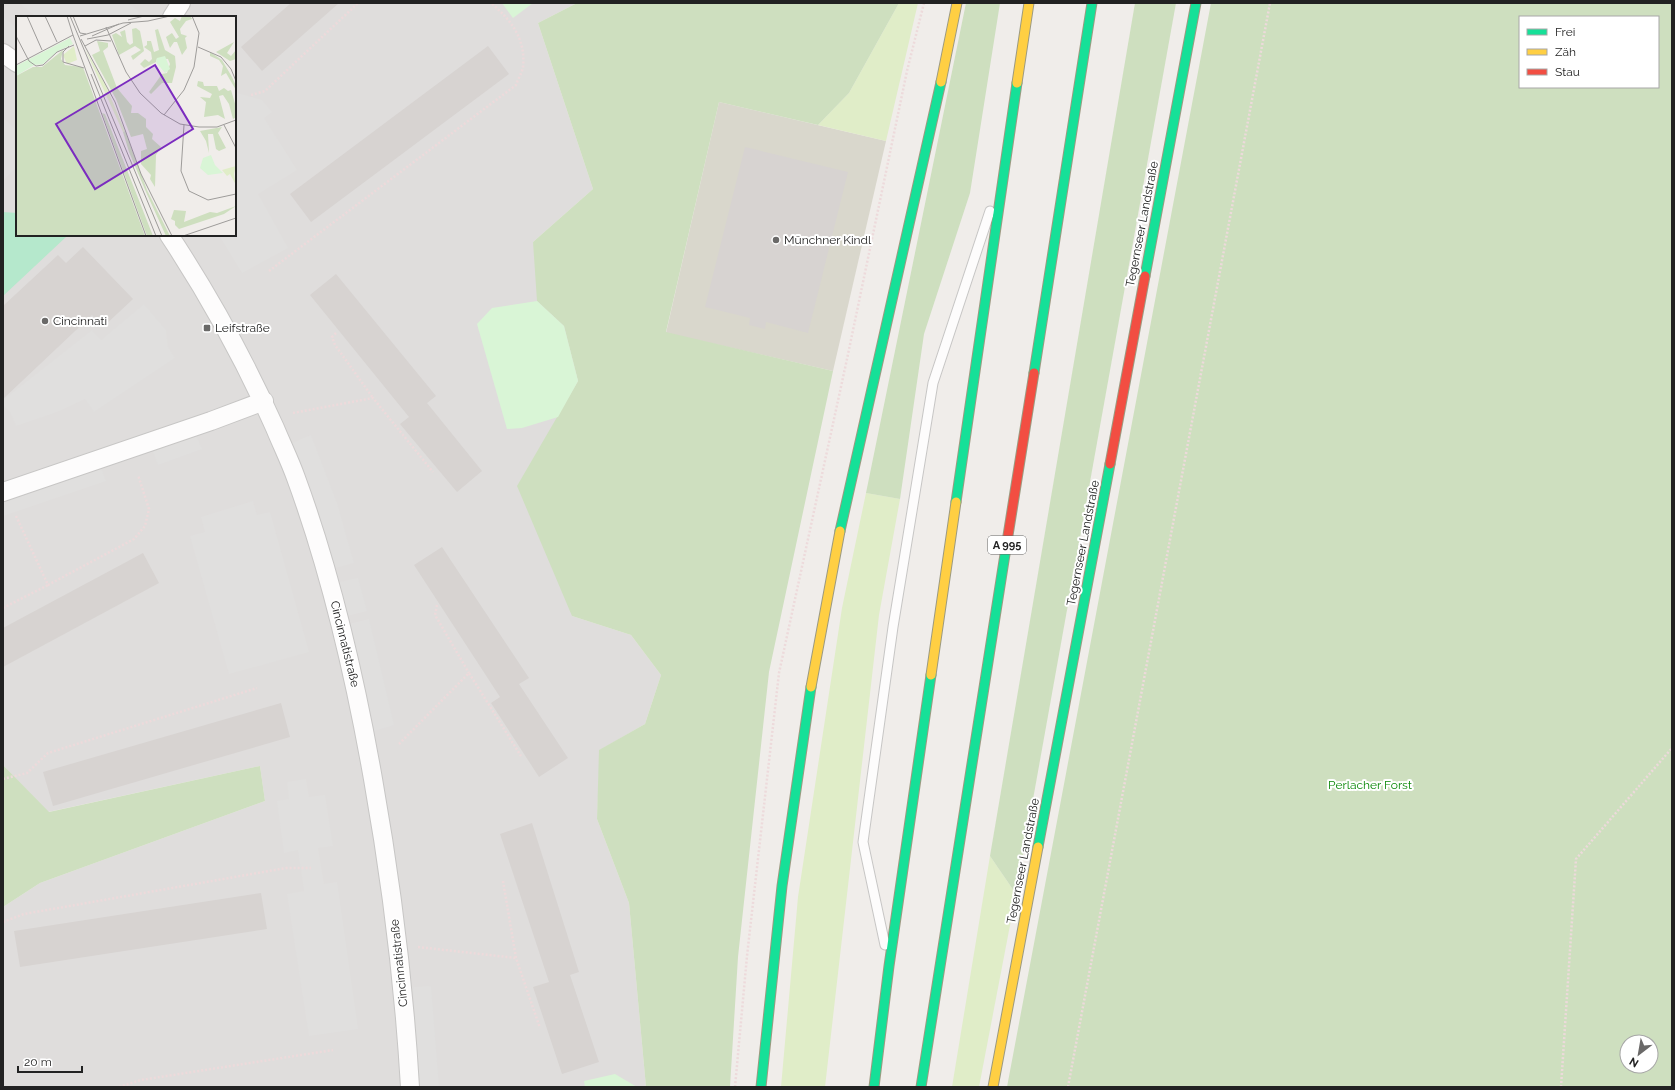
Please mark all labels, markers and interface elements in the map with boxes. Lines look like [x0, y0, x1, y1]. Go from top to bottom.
inset map [16, 16, 236, 236]
legend [1519, 16, 1659, 88]
text: Frei [1555, 25, 1575, 39]
text: Zäh [1555, 45, 1576, 59]
text: Stau [1555, 65, 1580, 79]
street label: Tegernseer Landstraße [1123, 160, 1161, 288]
place label: Münchner Kindl [784, 233, 872, 247]
marker: Münchner Kindl [771, 235, 781, 245]
place label: Cincinnati [53, 314, 107, 328]
marker: Cincinnati [40, 316, 50, 326]
place label: Leifstraße [215, 321, 270, 335]
marker: Leifstraße [202, 323, 212, 333]
street label: Tegernseer Landstraße [1064, 479, 1102, 607]
road number: A 995 [988, 536, 1026, 554]
street label: Cincinnatistraße [328, 599, 362, 689]
park label: Perlacher Forst [1328, 778, 1412, 792]
street label: Tegernseer Landstraße [1004, 797, 1042, 925]
street label: Cincinnatistraße [387, 918, 411, 1008]
north arrow [1619, 1034, 1659, 1074]
scale bar [18, 1048, 82, 1074]
text: N [1627, 1054, 1641, 1070]
text: 20 m [24, 1055, 52, 1069]

